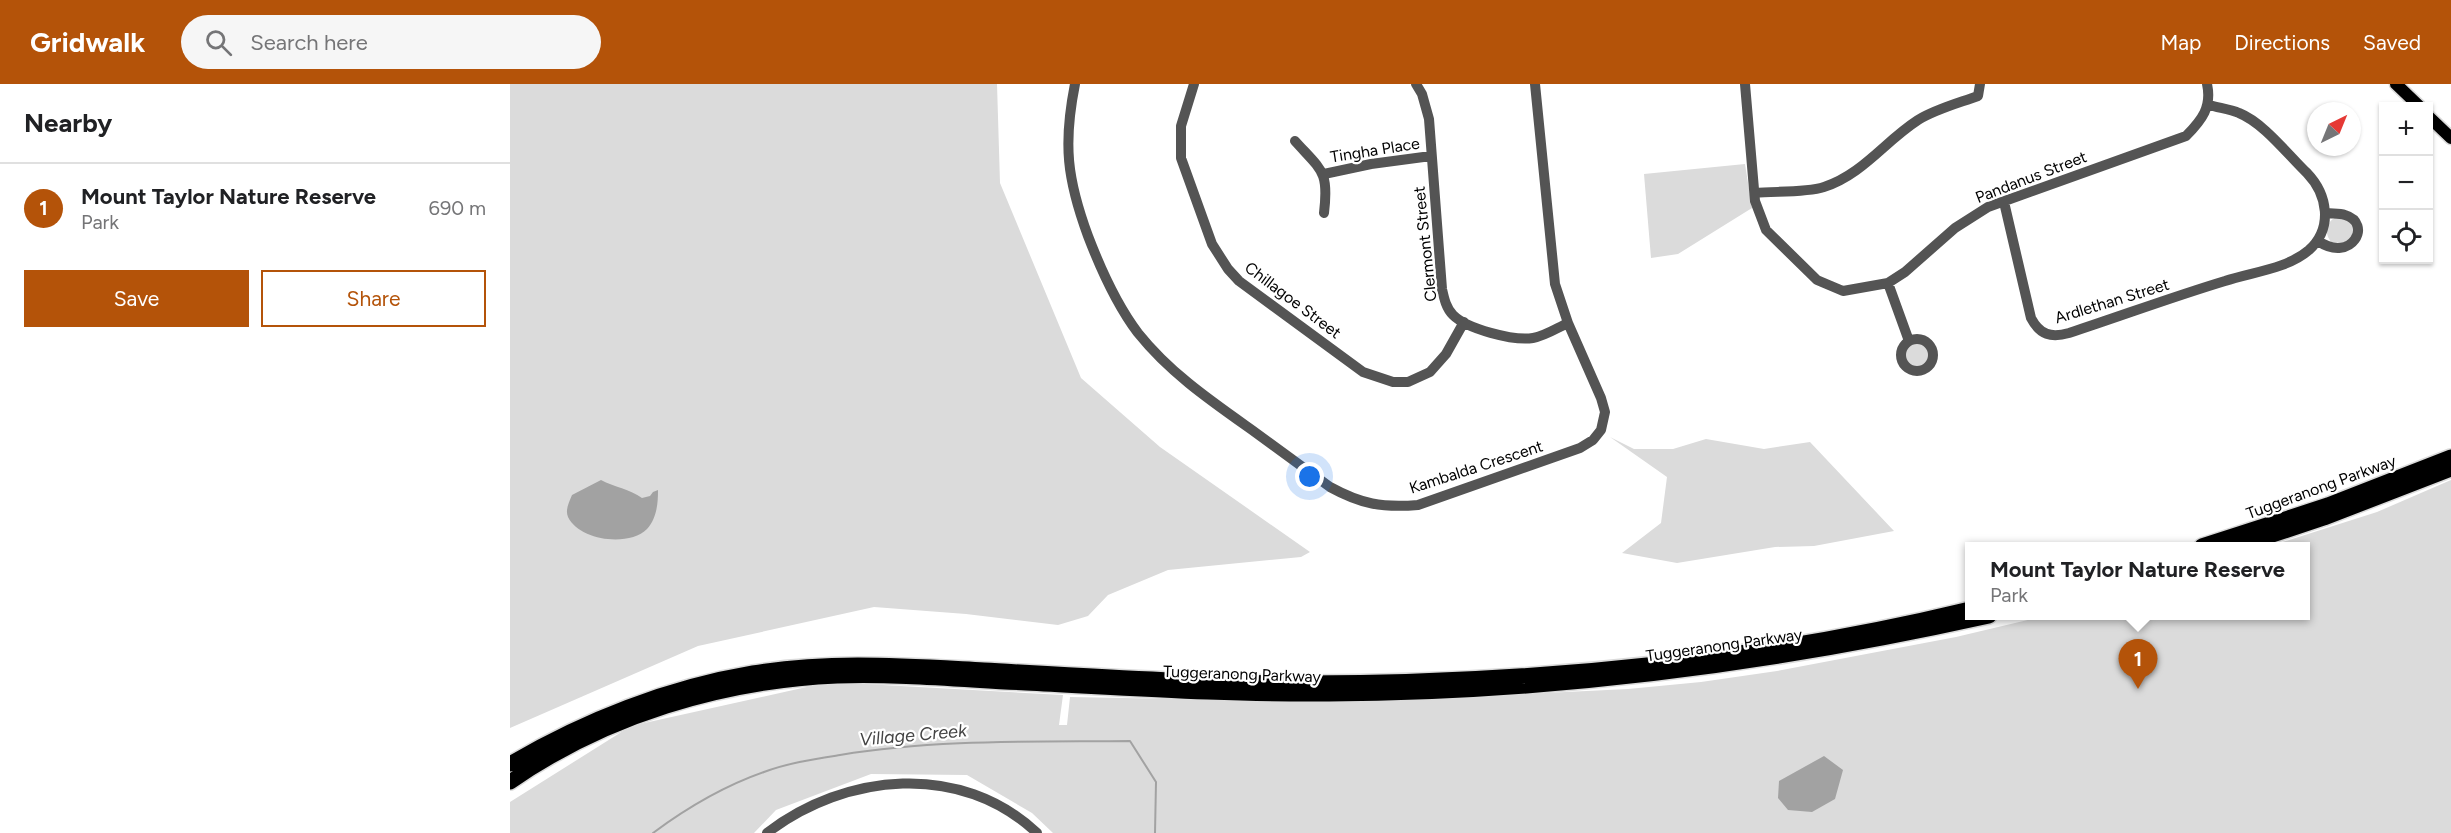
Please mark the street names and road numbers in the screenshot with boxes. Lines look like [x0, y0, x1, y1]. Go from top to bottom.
street label: Tingha Place [1329, 134, 1421, 166]
street label: Pandanus Street [1973, 147, 2089, 207]
street label: Clermont Street [1409, 185, 1441, 303]
street label: Chillagoe Street [1241, 258, 1345, 342]
street label: Ardlethan Street [2052, 275, 2172, 327]
street label: Kambalda Crescent [1407, 436, 1545, 498]
street label: Tuggeranong Parkway [2244, 451, 2399, 523]
street label: Tuggeranong Parkway [1645, 625, 1804, 665]
street label: Tuggeranong Parkway [1163, 662, 1322, 686]

